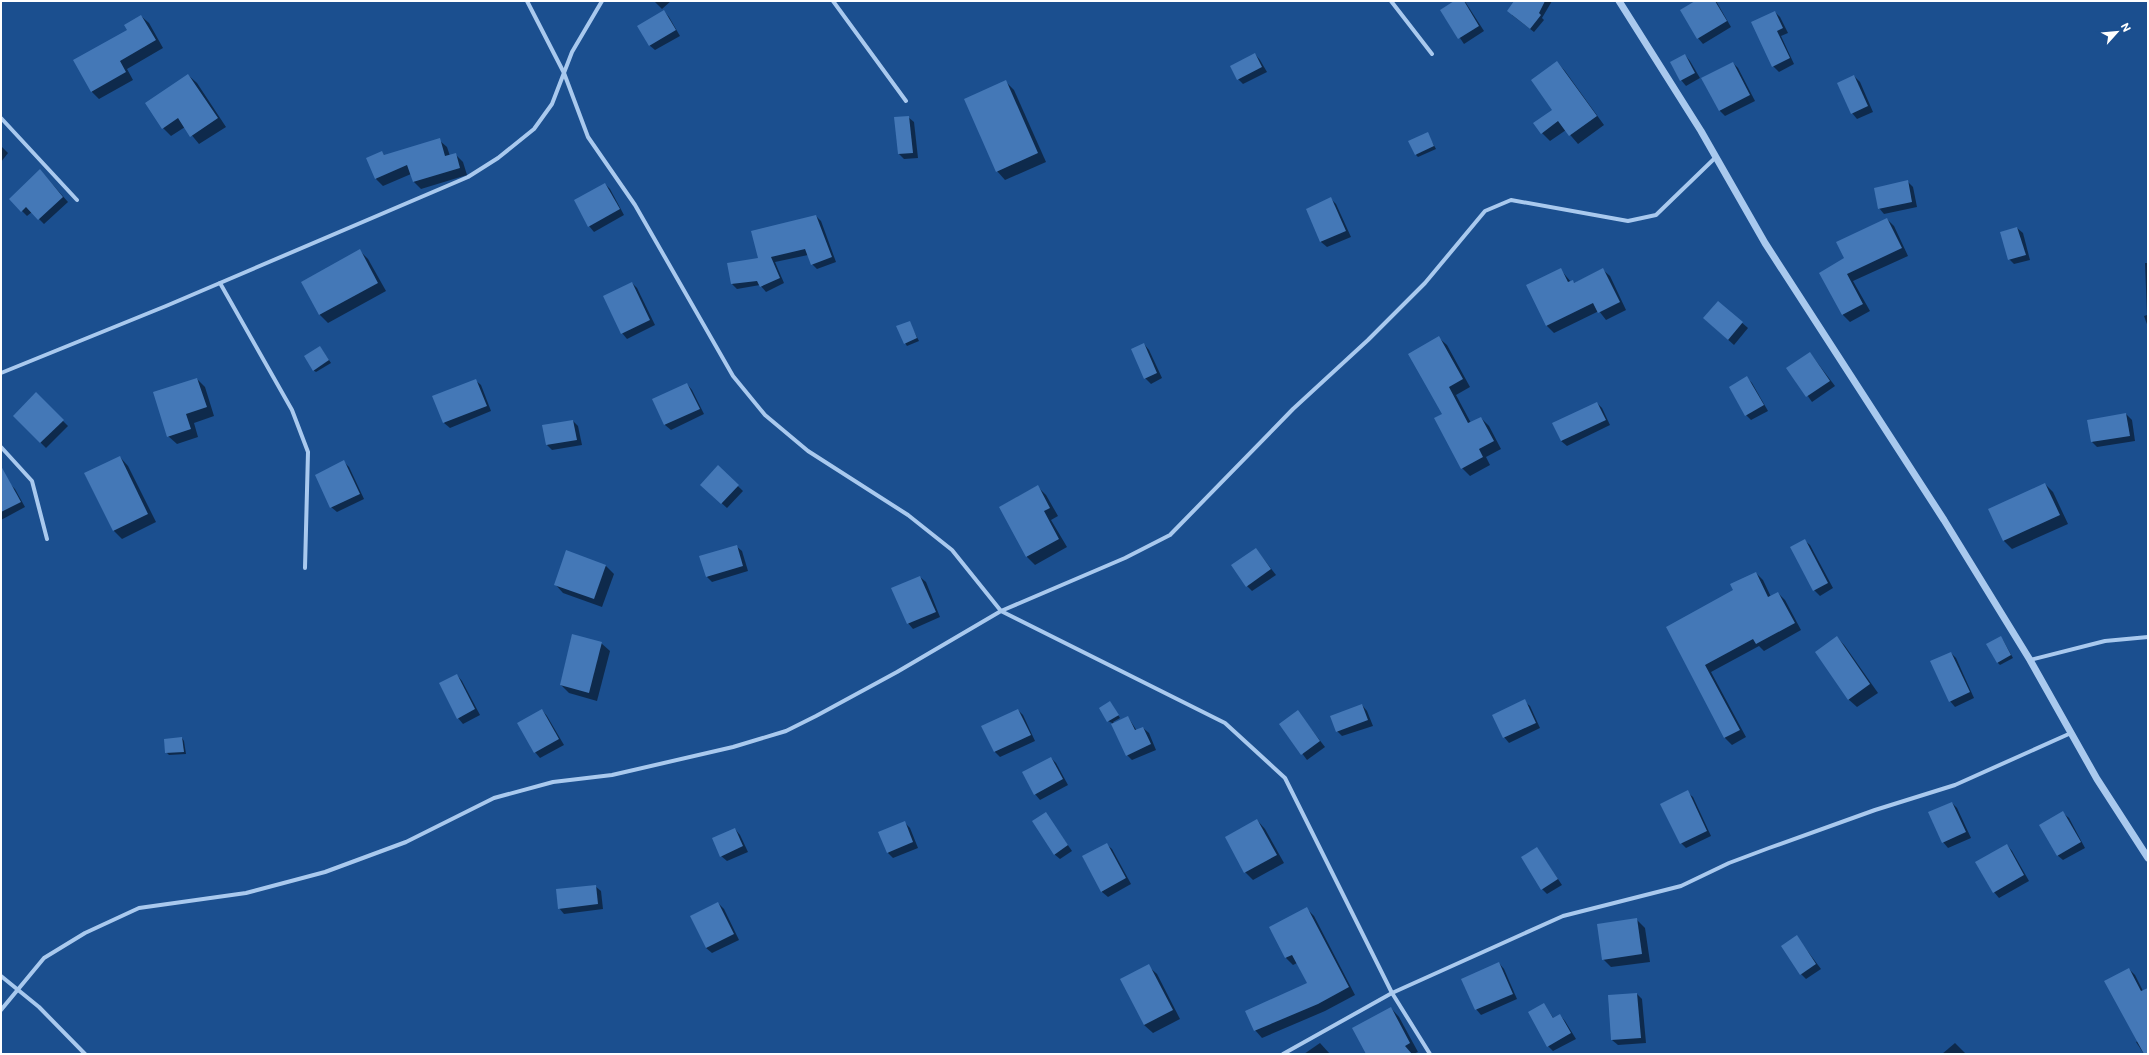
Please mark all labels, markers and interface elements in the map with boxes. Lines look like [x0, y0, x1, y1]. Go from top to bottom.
north arrow [2097, 12, 2137, 52]
text: N [2119, 21, 2134, 34]

